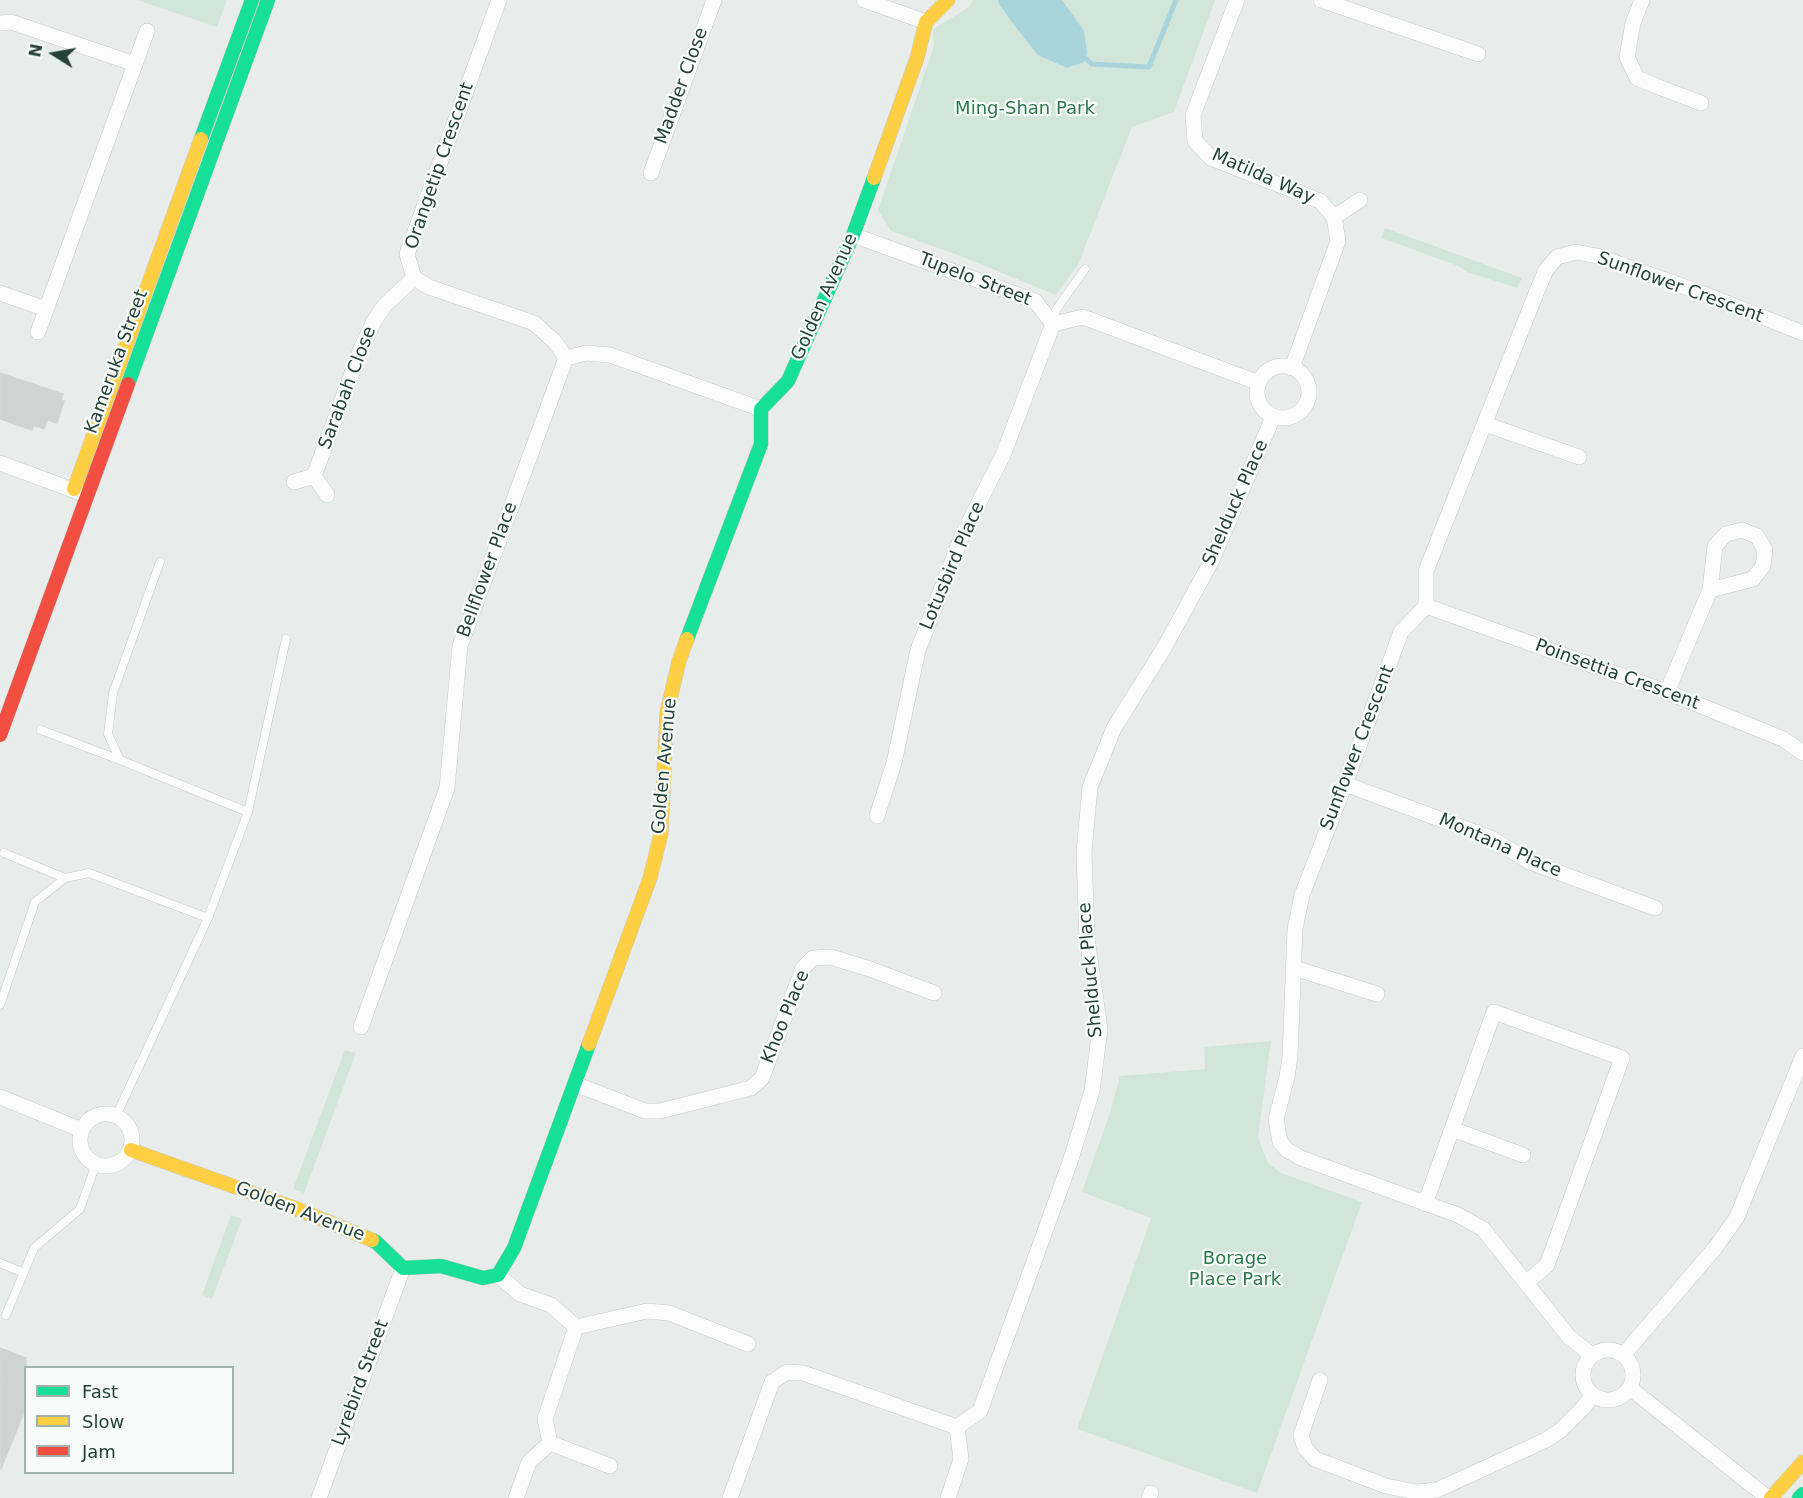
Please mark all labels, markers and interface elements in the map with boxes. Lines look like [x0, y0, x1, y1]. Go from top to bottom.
north arrow [24, 24, 84, 84]
street label: Madder Close [651, 25, 713, 147]
text: N [25, 42, 46, 59]
street label: Orangetip Crescent [401, 80, 479, 252]
park label: Ming-Shan Park [955, 98, 1095, 120]
street label: Matilda Way [1208, 145, 1318, 209]
street label: Golden Avenue [787, 230, 863, 364]
street label: Sunflower Crescent [1594, 248, 1766, 328]
street label: Tupelo Street [916, 249, 1034, 311]
street label: Kameruka Street [81, 287, 153, 437]
street label: Sarabah Close [315, 324, 381, 452]
street label: Shelduck Place [1199, 437, 1273, 569]
street label: Bellflower Place [453, 499, 523, 641]
street label: Lotusbird Place [916, 499, 990, 633]
street label: Poinsettia Crescent [1532, 635, 1702, 715]
street label: Sunflower Crescent [1317, 662, 1399, 834]
street label: Golden Avenue [648, 697, 682, 835]
street label: Montana Place [1435, 809, 1565, 883]
street label: Shelduck Place [1074, 901, 1108, 1039]
street label: Khoo Place [757, 967, 815, 1067]
street label: Golden Avenue [232, 1177, 368, 1247]
park label: Borage Place Park [1189, 1248, 1281, 1290]
street label: Lyrebird Street [328, 1317, 394, 1449]
legend [24, 1366, 234, 1474]
text: Fast [82, 1381, 118, 1402]
text: Slow [82, 1411, 124, 1432]
text: Jam [82, 1441, 116, 1462]

